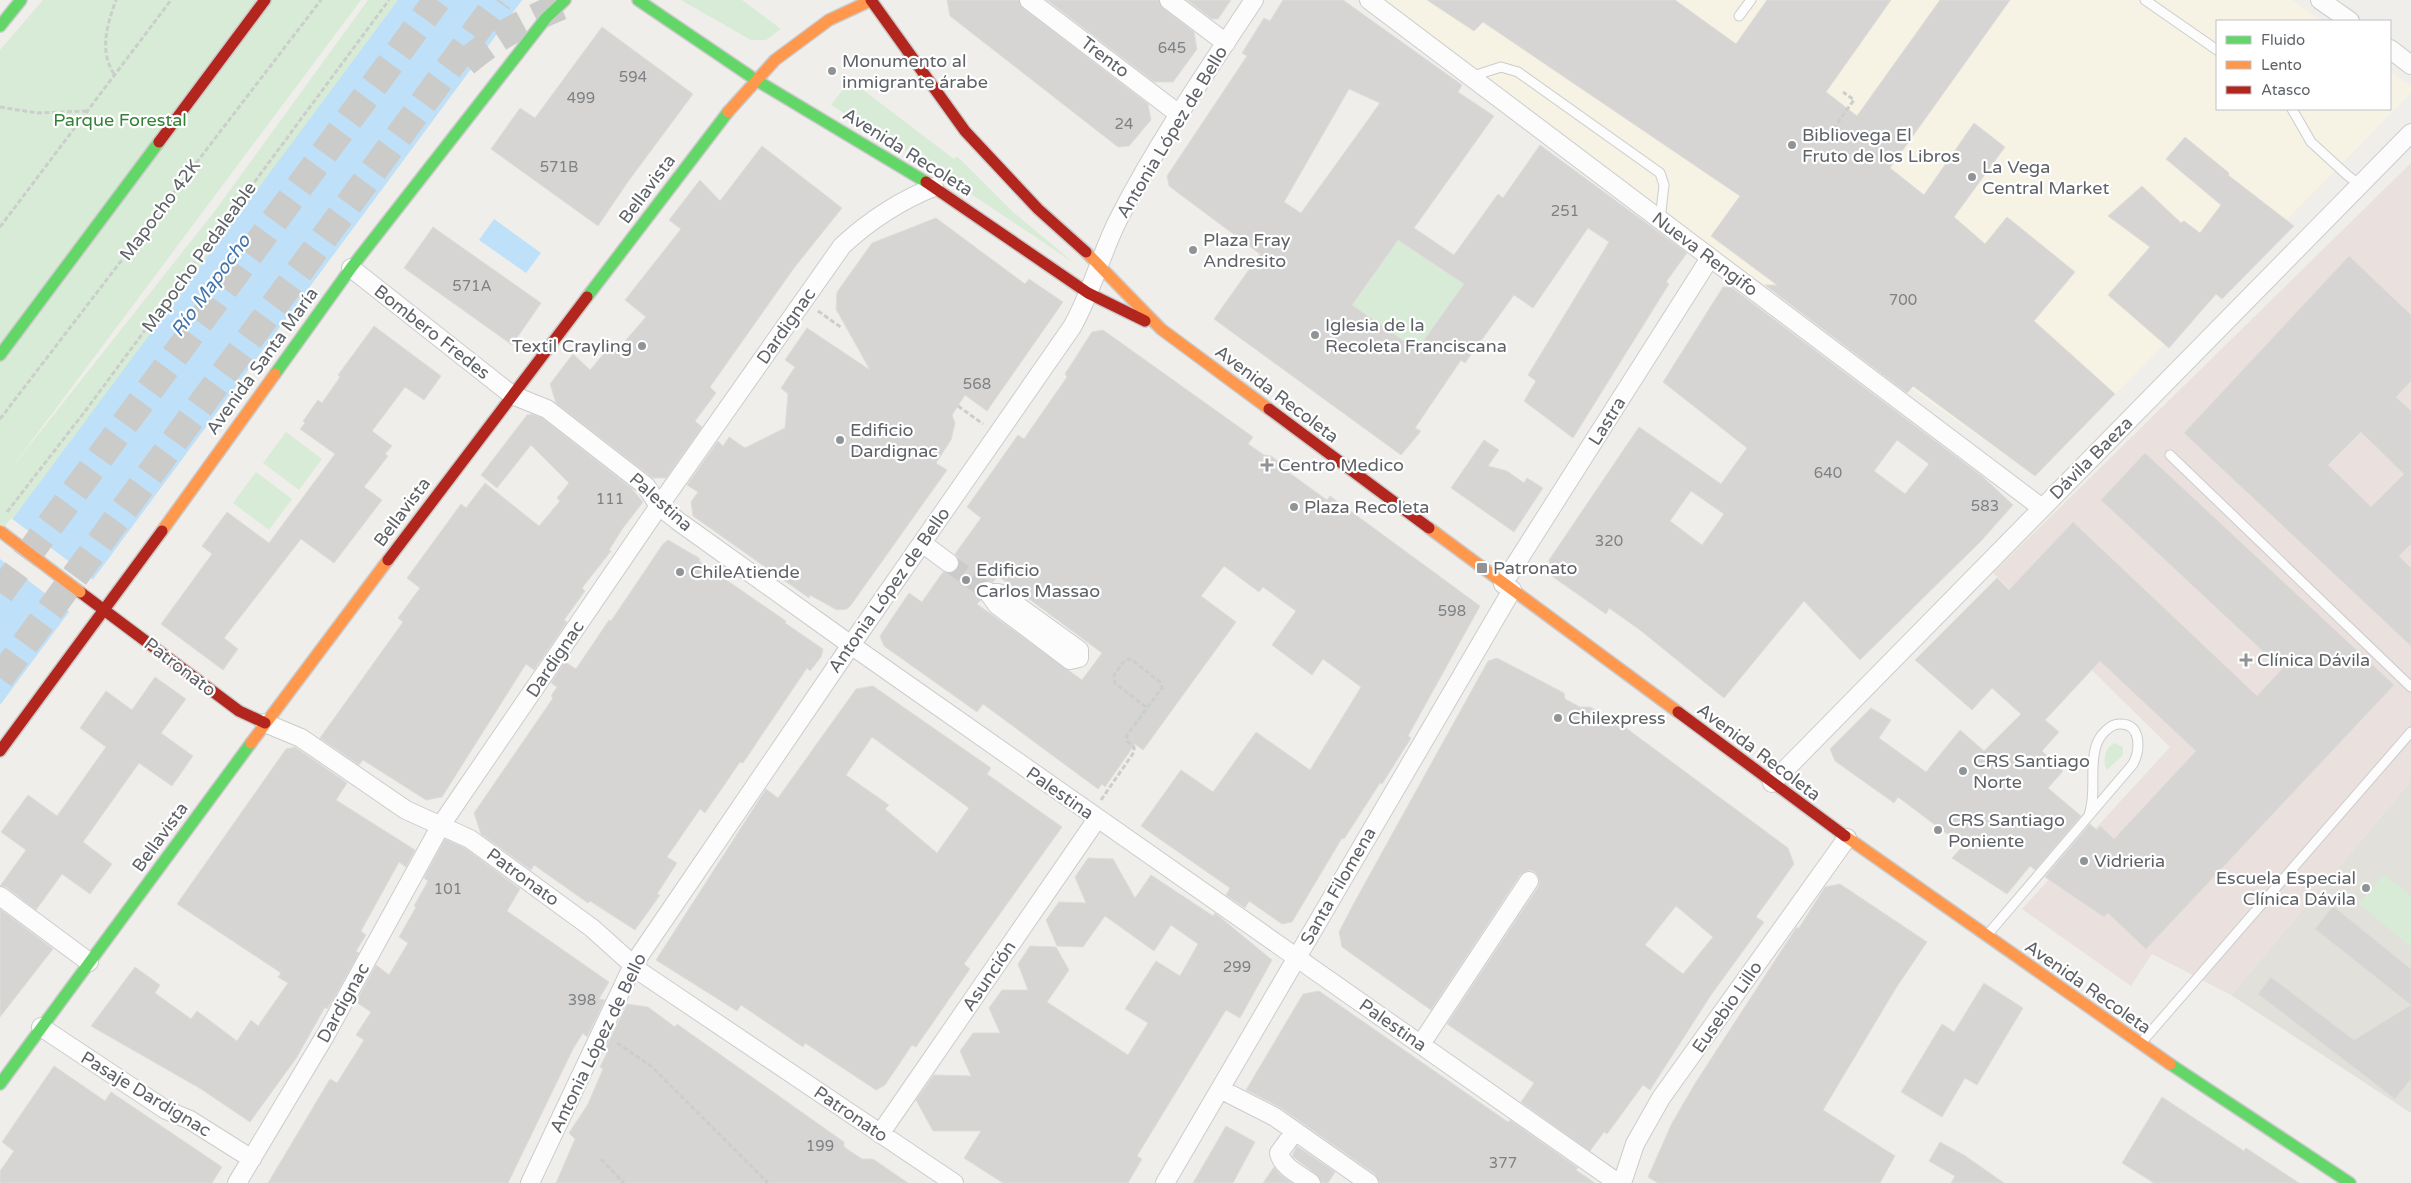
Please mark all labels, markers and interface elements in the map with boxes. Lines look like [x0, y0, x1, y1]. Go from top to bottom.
legend [2216, 20, 2391, 110]
text: Fluido [2261, 31, 2305, 49]
street label: Trento [1076, 32, 1134, 82]
house number: 645 [1158, 39, 1186, 57]
street label: Antonia López de Bello [1112, 42, 1232, 222]
place label: Monumento al inmigrante árabe [842, 50, 988, 93]
text: Lento [2261, 56, 2302, 74]
marker: Monumento al inmigrante árabe [826, 65, 838, 77]
house number: 594 [619, 68, 647, 86]
text: Atasco [2261, 81, 2310, 99]
house number: 499 [567, 89, 595, 107]
street label: Avenida Recoleta [839, 103, 977, 201]
park label: Parque Forestal [53, 109, 187, 131]
house number: 24 [1115, 115, 1133, 133]
place label: Bibliovega El Fruto de los Libros [1802, 124, 1960, 167]
marker: Bibliovega El Fruto de los Libros [1786, 139, 1798, 151]
street label: Bellavista [614, 150, 680, 228]
street label: Mapocho 42K [115, 155, 205, 265]
place label: La Vega Central Market [1982, 156, 2109, 199]
house number: 571B [540, 158, 578, 176]
marker: La Vega Central Market [1966, 171, 1978, 183]
street label: Mapocho Pedaleable [137, 178, 261, 336]
house number: 251 [1551, 202, 1579, 220]
street label: Nueva Rengifo [1648, 207, 1762, 301]
water label: Río Mapocho [166, 229, 256, 341]
place label: Plaza Fray Andresito [1203, 229, 1291, 272]
marker: Plaza Fray Andresito [1187, 244, 1199, 256]
house number: 571A [452, 277, 492, 295]
street label: Bombero Fredes [370, 280, 494, 384]
street label: Avenida Santa María [201, 283, 323, 439]
street label: Dardignac [752, 284, 820, 368]
house number: 700 [1889, 291, 1917, 309]
place label: Iglesia de la Recoleta Franciscana [1325, 314, 1507, 357]
marker: Iglesia de la Recoleta Franciscana [1309, 329, 1321, 341]
place label: Textil Crayling [512, 335, 632, 357]
marker: Textil Crayling [636, 340, 648, 352]
street label: Avenida Recoleta [1211, 340, 1343, 448]
house number: 568 [963, 375, 991, 393]
street label: Lastra [1584, 393, 1630, 449]
street label: Dávila Baeza [2045, 412, 2137, 504]
place label: Edificio Dardignac [850, 419, 938, 462]
marker: Edificio Dardignac [834, 434, 846, 446]
place label: Centro Medico [1278, 454, 1404, 476]
marker: Centro Medico [1260, 458, 1274, 472]
house number: 640 [1814, 464, 1842, 482]
street label: Palestina [625, 468, 697, 536]
street label: Bellavista [369, 473, 435, 551]
house number: 111 [596, 490, 624, 508]
place label: Plaza Recoleta [1304, 496, 1429, 518]
house number: 583 [1971, 497, 1999, 515]
marker: Plaza Recoleta [1288, 501, 1300, 513]
street label: Antonia López de Bello [823, 503, 955, 677]
house number: 320 [1595, 532, 1623, 550]
place label: Patronato [1493, 557, 1578, 579]
place label: Edificio Carlos Massao [976, 559, 1100, 602]
place label: ChileAtiende [690, 561, 800, 583]
marker: Patronato [1475, 561, 1489, 575]
marker: ChileAtiende [674, 566, 686, 578]
marker: Edificio Carlos Massao [960, 574, 972, 586]
house number: 598 [1438, 602, 1466, 620]
street label: Dardignac [521, 616, 589, 702]
street label: Patronato [140, 633, 220, 701]
place label: Clínica Dávila [2257, 649, 2370, 671]
marker: Clínica Dávila [2239, 653, 2253, 667]
street label: Avenida Recoleta [1693, 698, 1825, 806]
place label: Chilexpress [1568, 707, 1666, 729]
marker: Chilexpress [1552, 712, 1564, 724]
place label: CRS Santiago Norte [1973, 750, 2090, 793]
street label: Palestina [1022, 762, 1098, 824]
marker: CRS Santiago Norte [1957, 765, 1969, 777]
street label: Bellavista [127, 798, 193, 876]
place label: CRS Santiago Poniente [1948, 809, 2065, 852]
street label: Santa Filomena [1295, 823, 1381, 949]
marker: CRS Santiago Poniente [1932, 824, 1944, 836]
street label: Patronato [482, 843, 564, 911]
place label: Vidrieria [2094, 850, 2165, 872]
marker: Vidrieria [2078, 855, 2090, 867]
place label: Escuela Especial Clínica Dávila [2216, 867, 2356, 910]
house number: 101 [434, 880, 462, 898]
marker: Escuela Especial Clínica Dávila [2360, 882, 2372, 894]
street label: Avenida Recoleta [2021, 935, 2155, 1039]
street label: Asunción [958, 937, 1020, 1015]
street label: Antonia López de Bello [545, 950, 651, 1136]
street label: Eusebio Lillo [1687, 957, 1767, 1057]
house number: 299 [1223, 958, 1251, 976]
street label: Dardignac [312, 959, 374, 1047]
house number: 398 [568, 991, 596, 1009]
street label: Palestina [1355, 994, 1431, 1056]
street label: Pasaje Dardignac [77, 1046, 215, 1142]
street label: Patronato [810, 1081, 892, 1147]
house number: 199 [806, 1137, 834, 1155]
house number: 377 [1489, 1154, 1517, 1172]

